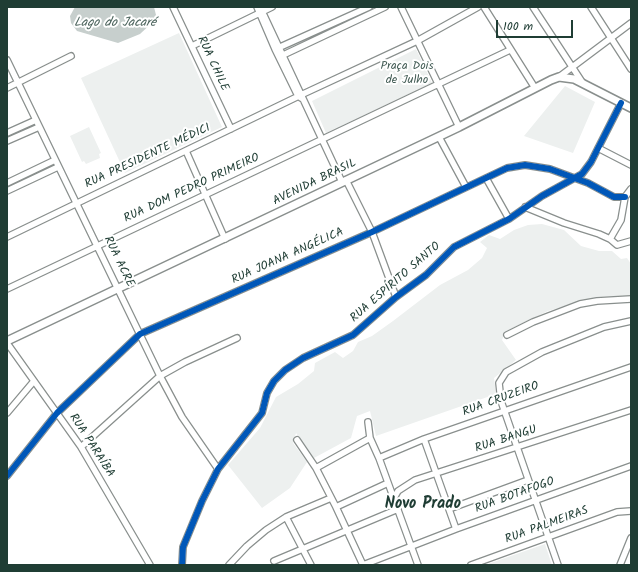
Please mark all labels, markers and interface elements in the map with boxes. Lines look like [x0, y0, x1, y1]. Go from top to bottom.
scale bar [498, 12, 575, 38]
water label: Lago do Jacaré [74, 16, 156, 32]
text: 100 m [503, 17, 533, 36]
street label: RUA CHILE [193, 34, 231, 94]
park label: Praça Dois de Julho [380, 60, 434, 88]
street label: RUA PRESIDENTE MÉDICI [83, 122, 213, 192]
street label: RUA DOM PEDRO PRIMEIRO [122, 151, 262, 227]
street label: AVENIDA BRASIL [271, 157, 359, 209]
street label: RUA JOANA ANGÉLICA [230, 226, 346, 288]
street label: RUA ACRE [100, 234, 136, 290]
street label: RUA ESPÍRITO SANTO [348, 240, 444, 326]
street label: RUA CRUZEIRO [461, 380, 541, 420]
street label: RUA PARAÍBA [65, 411, 117, 481]
street label: RUA BANGU [473, 423, 539, 457]
street label: RUA BOTAFOGO [473, 475, 557, 517]
district label: Novo Prado [385, 495, 461, 515]
street label: RUA PALMEIRAS [503, 504, 591, 548]

